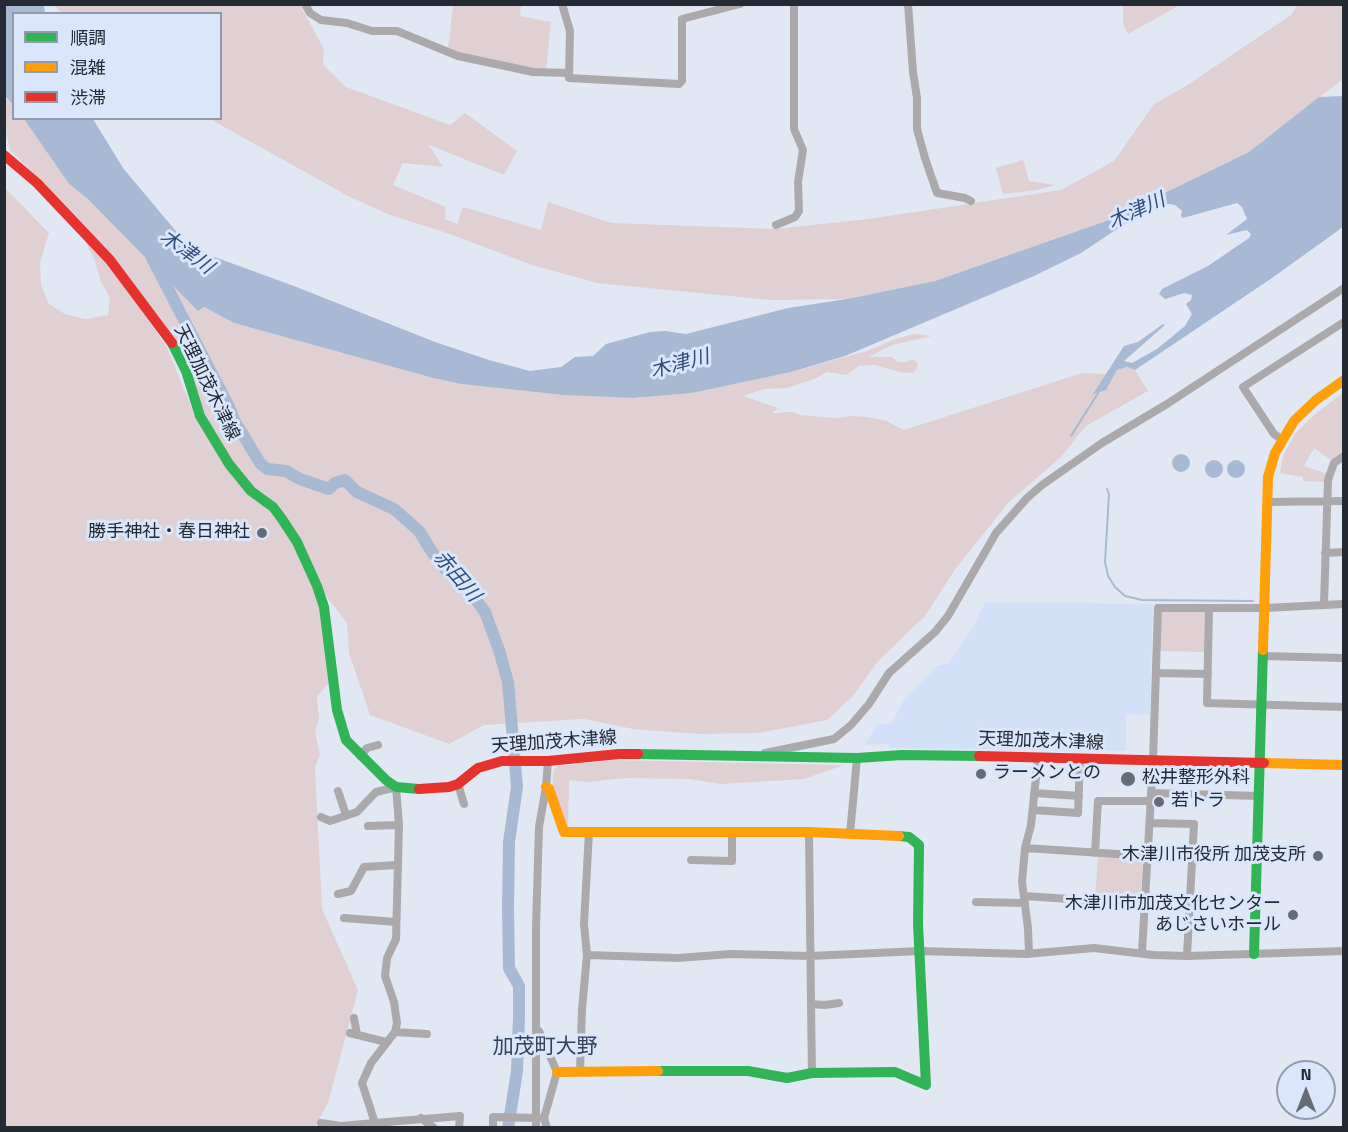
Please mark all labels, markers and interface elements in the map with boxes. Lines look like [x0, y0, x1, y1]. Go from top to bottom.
legend [12, 12, 222, 120]
text: 順調 [70, 24, 106, 51]
text: 混雑 [70, 54, 106, 81]
text: 渋滞 [70, 84, 106, 111]
water label: 木津川 [1105, 189, 1169, 235]
water label: 木津川 [155, 226, 217, 280]
street label: 天理加茂木津線 [169, 322, 243, 444]
water label: 木津川 [648, 346, 712, 384]
place label: 勝手神社・春日神社 [88, 522, 250, 544]
marker: 勝手神社・春日神社 [255, 526, 269, 540]
water label: 赤田川 [427, 546, 485, 608]
street label: 天理加茂木津線 [490, 728, 618, 758]
street label: 天理加茂木津線 [978, 729, 1104, 755]
place label: ラーメンとの [993, 763, 1101, 785]
marker: ラーメンとの [974, 767, 988, 781]
place label: 松井整形外科 [1142, 768, 1250, 790]
marker: 松井整形外科 [1119, 770, 1137, 788]
place label: 若トラ [1171, 791, 1225, 813]
marker: 若トラ [1152, 795, 1166, 809]
place label: 木津川市役所 加茂支所 [1122, 845, 1306, 867]
marker: 木津川市役所 加茂支所 [1311, 849, 1325, 863]
place label: 木津川市加茂文化センター あじさいホール [1065, 894, 1281, 936]
marker: 木津川市加茂文化センター あじさいホール [1286, 908, 1300, 922]
district label: 加茂町大野 [493, 1035, 597, 1061]
north arrow [1276, 1060, 1336, 1120]
text: N [1300, 1062, 1312, 1086]

